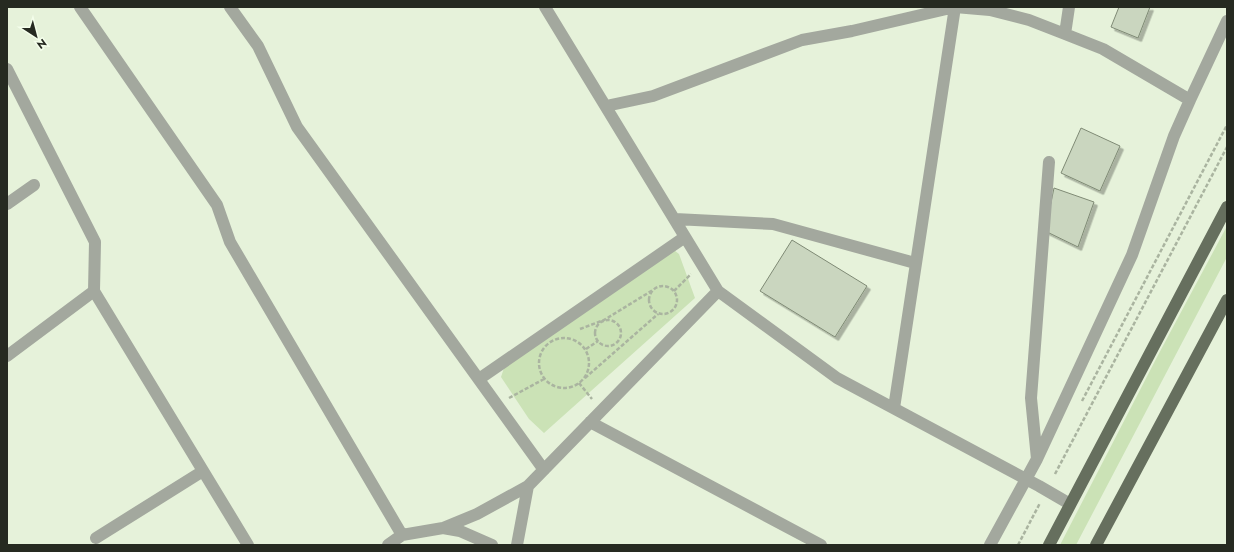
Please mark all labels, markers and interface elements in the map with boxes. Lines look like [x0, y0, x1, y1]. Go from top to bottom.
north arrow [16, 16, 56, 56]
text: N [34, 35, 50, 53]

